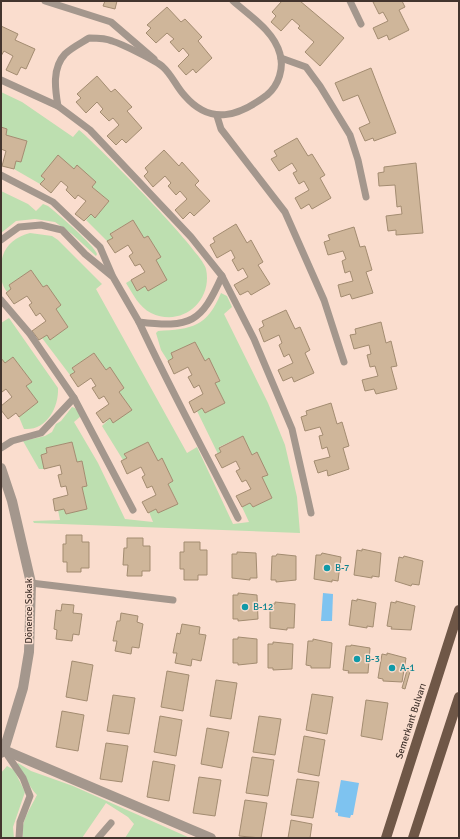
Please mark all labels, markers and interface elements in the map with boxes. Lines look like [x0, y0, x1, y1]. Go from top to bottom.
place label: B-7 [335, 562, 350, 574]
marker: B-7 [322, 563, 332, 573]
street label: Dönence Sokak [23, 578, 35, 644]
place label: B-12 [253, 601, 273, 613]
marker: B-12 [240, 602, 250, 612]
place label: B-3 [365, 653, 380, 665]
marker: B-3 [352, 654, 362, 664]
place label: A-1 [400, 662, 415, 674]
marker: A-1 [387, 663, 397, 673]
street label: Semerkant Bulvarı [393, 682, 429, 760]

